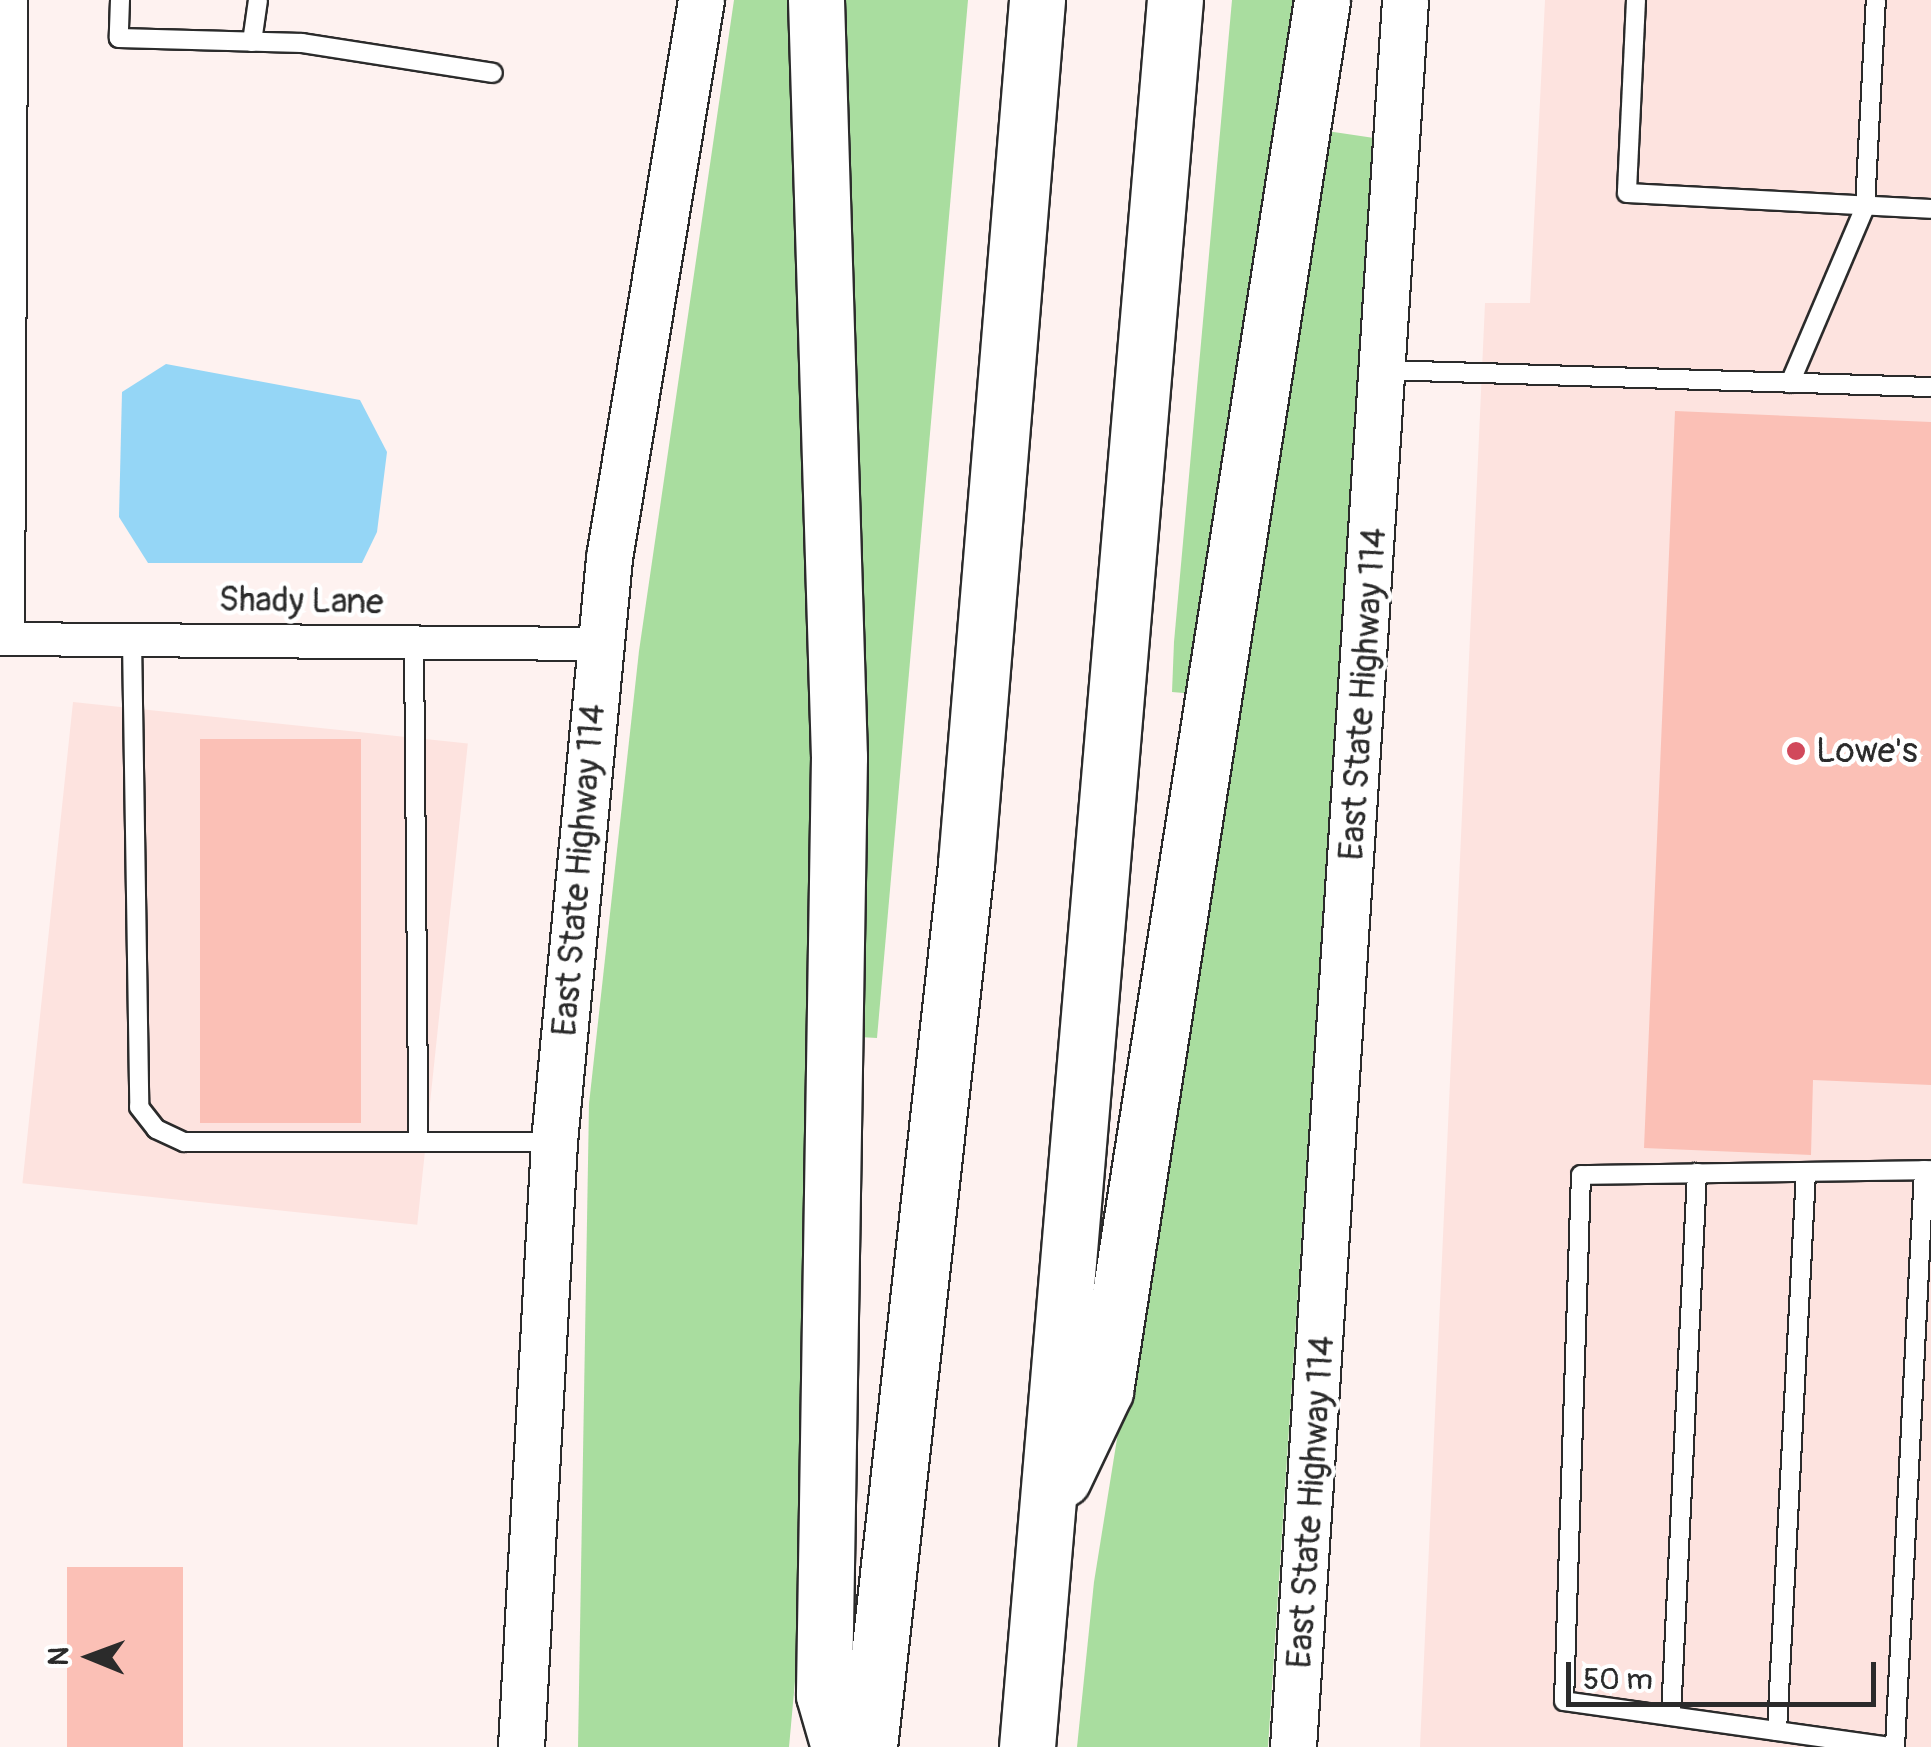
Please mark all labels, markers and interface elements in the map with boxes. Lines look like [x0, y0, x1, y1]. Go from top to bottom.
street label: East State Highway 114 [1330, 526, 1396, 862]
street label: Shady Lane [218, 579, 384, 623]
street label: East State Highway 114 [544, 702, 614, 1038]
place label: Lowe's [1816, 730, 1918, 772]
marker: Lowe's [1785, 740, 1807, 762]
street label: East State Highway 114 [1278, 1334, 1344, 1670]
north arrow [40, 1607, 140, 1707]
scale bar [1571, 1642, 1881, 1704]
text: N [42, 1647, 77, 1666]
text: 50 m [1583, 1661, 1653, 1698]

